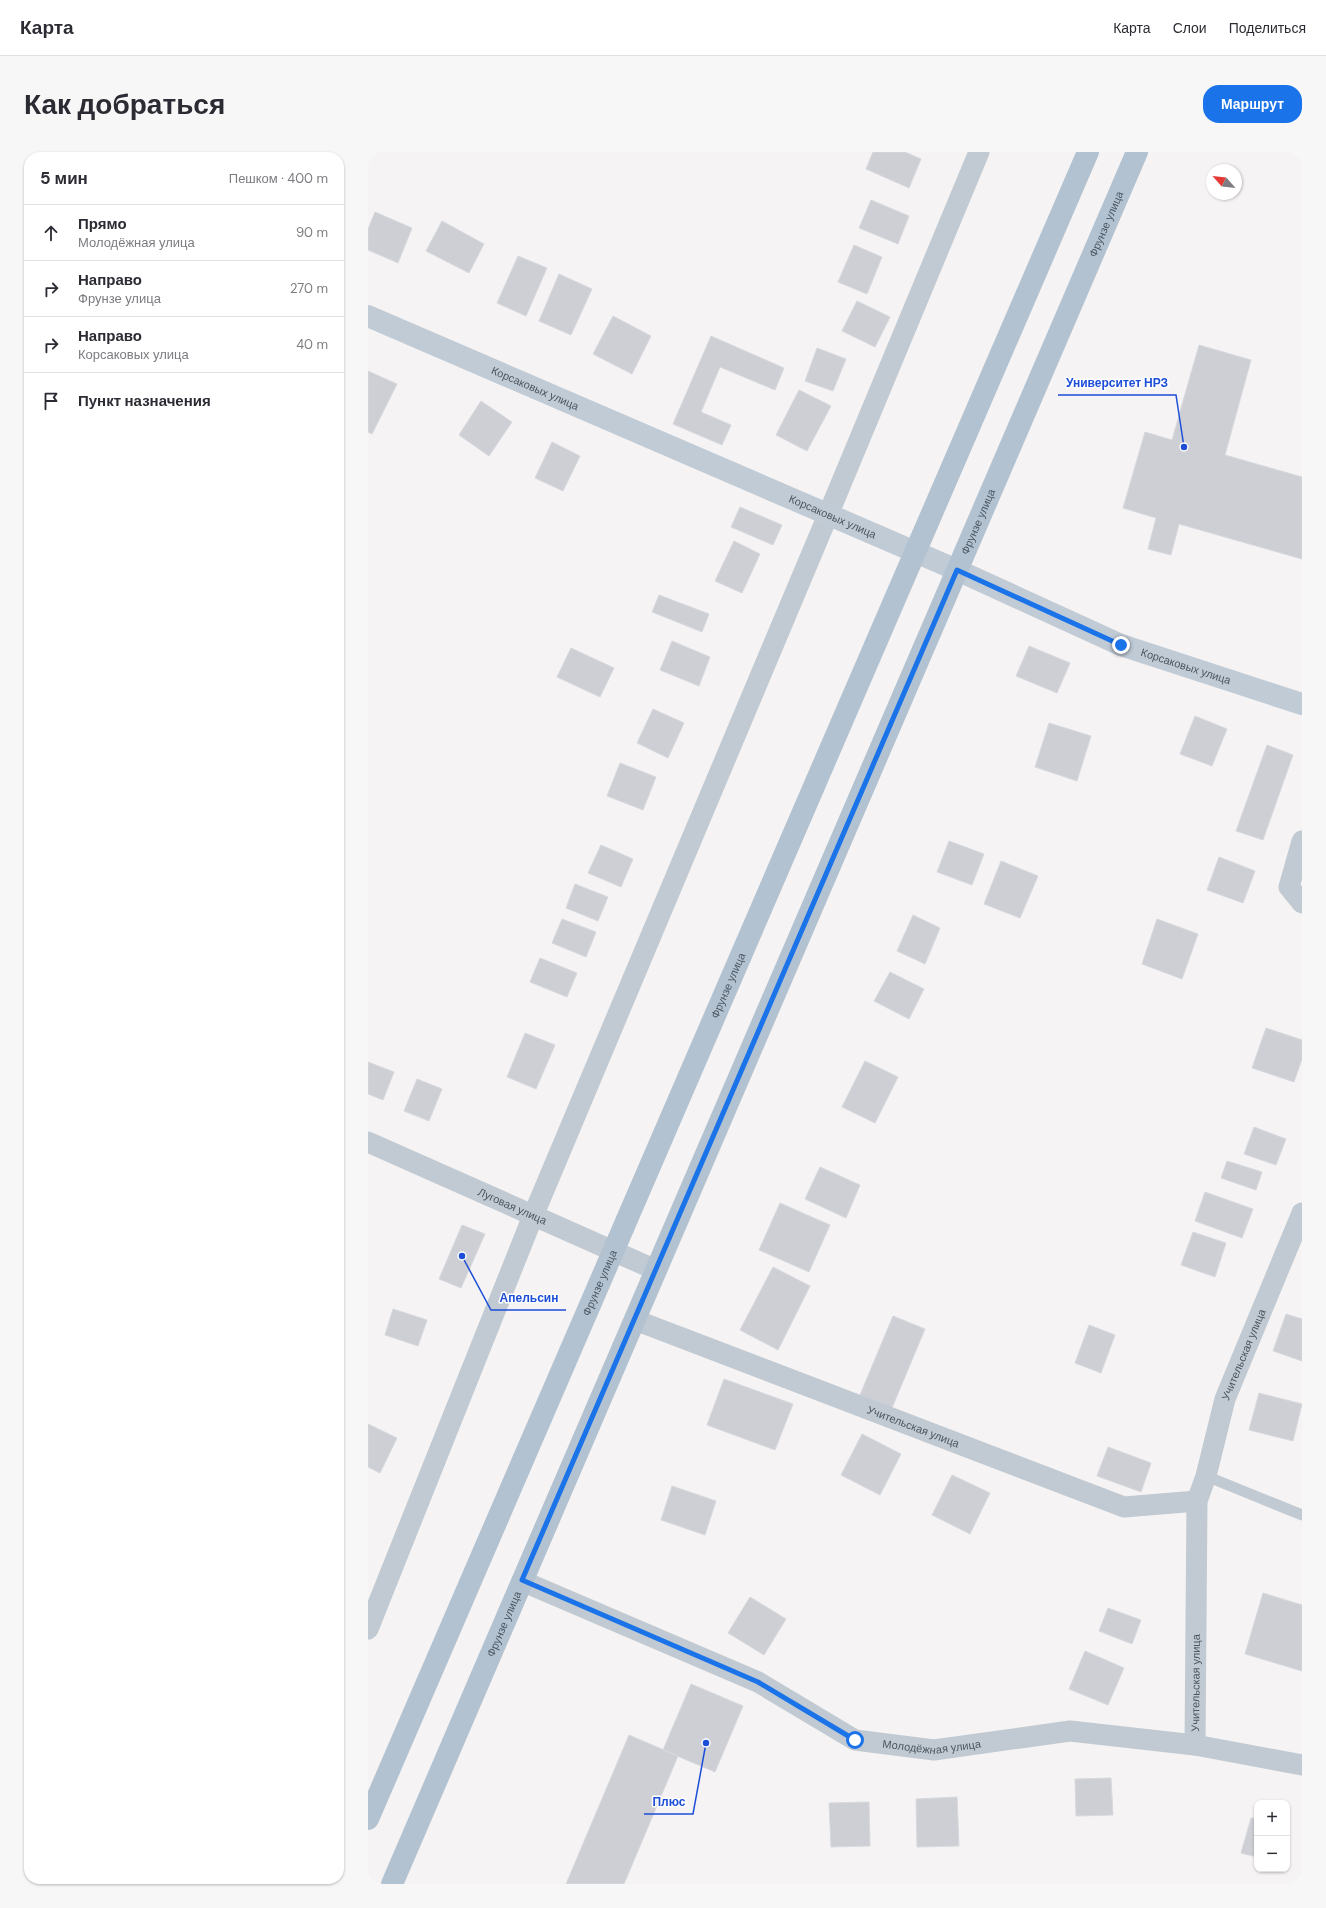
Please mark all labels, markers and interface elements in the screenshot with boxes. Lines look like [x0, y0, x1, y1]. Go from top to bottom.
text: Карта [20, 15, 74, 40]
text: Карта [1113, 19, 1151, 37]
text: Слои [1173, 19, 1207, 37]
text: Поделиться [1229, 19, 1306, 37]
button: Маршрут [1203, 85, 1302, 123]
text: Как добраться [24, 86, 225, 123]
north arrow [1206, 164, 1242, 200]
text: 5 мин [40, 167, 88, 189]
text: Пешком · 400 m [229, 170, 328, 187]
street label: Фрунзе улица [1086, 188, 1127, 259]
text: Прямо [78, 214, 127, 234]
icon: ahead [40, 222, 62, 244]
text: 90 m [296, 224, 328, 241]
text: Молодёжная улица [78, 234, 195, 251]
text: Направо [78, 270, 142, 290]
icon: right [40, 278, 62, 300]
text: 270 m [290, 280, 328, 297]
text: Фрунзе улица [78, 290, 161, 307]
text: Направо [78, 326, 142, 346]
icon: right [40, 334, 62, 356]
text: 40 m [296, 336, 328, 353]
text: Корсаковых улица [78, 346, 189, 363]
street label: Корсаковых улица [489, 363, 582, 413]
callout: Университет НРЗ [1058, 371, 1176, 395]
text: Университет НРЗ [1066, 375, 1168, 391]
icon: arrive [40, 390, 62, 412]
text: Пункт назначения [78, 391, 211, 411]
street label: Фрунзе улица [958, 486, 999, 557]
street label: Корсаковых улица [787, 491, 879, 542]
route end [1112, 636, 1130, 654]
street label: Корсаковых улица [1139, 645, 1233, 688]
street label: Фрунзе улица [708, 950, 749, 1020]
street label: Луговая улица [476, 1185, 550, 1228]
street label: Фрунзе улица [579, 1247, 620, 1318]
callout: Апельсин [491, 1286, 566, 1310]
text: Апельсин [500, 1290, 558, 1306]
street label: Учительская улица [1218, 1306, 1269, 1402]
street label: Учительская улица [865, 1402, 962, 1451]
street label: Фрунзе улица [484, 1588, 524, 1659]
street label: Учительская улица [1188, 1633, 1203, 1732]
route start [846, 1731, 864, 1749]
street label: Молодёжная улица [882, 1736, 982, 1757]
callout: Плюс [644, 1790, 693, 1814]
text: Плюс [652, 1794, 686, 1810]
map controls [1254, 1800, 1290, 1872]
button: + [1254, 1800, 1290, 1836]
button: − [1254, 1836, 1290, 1872]

